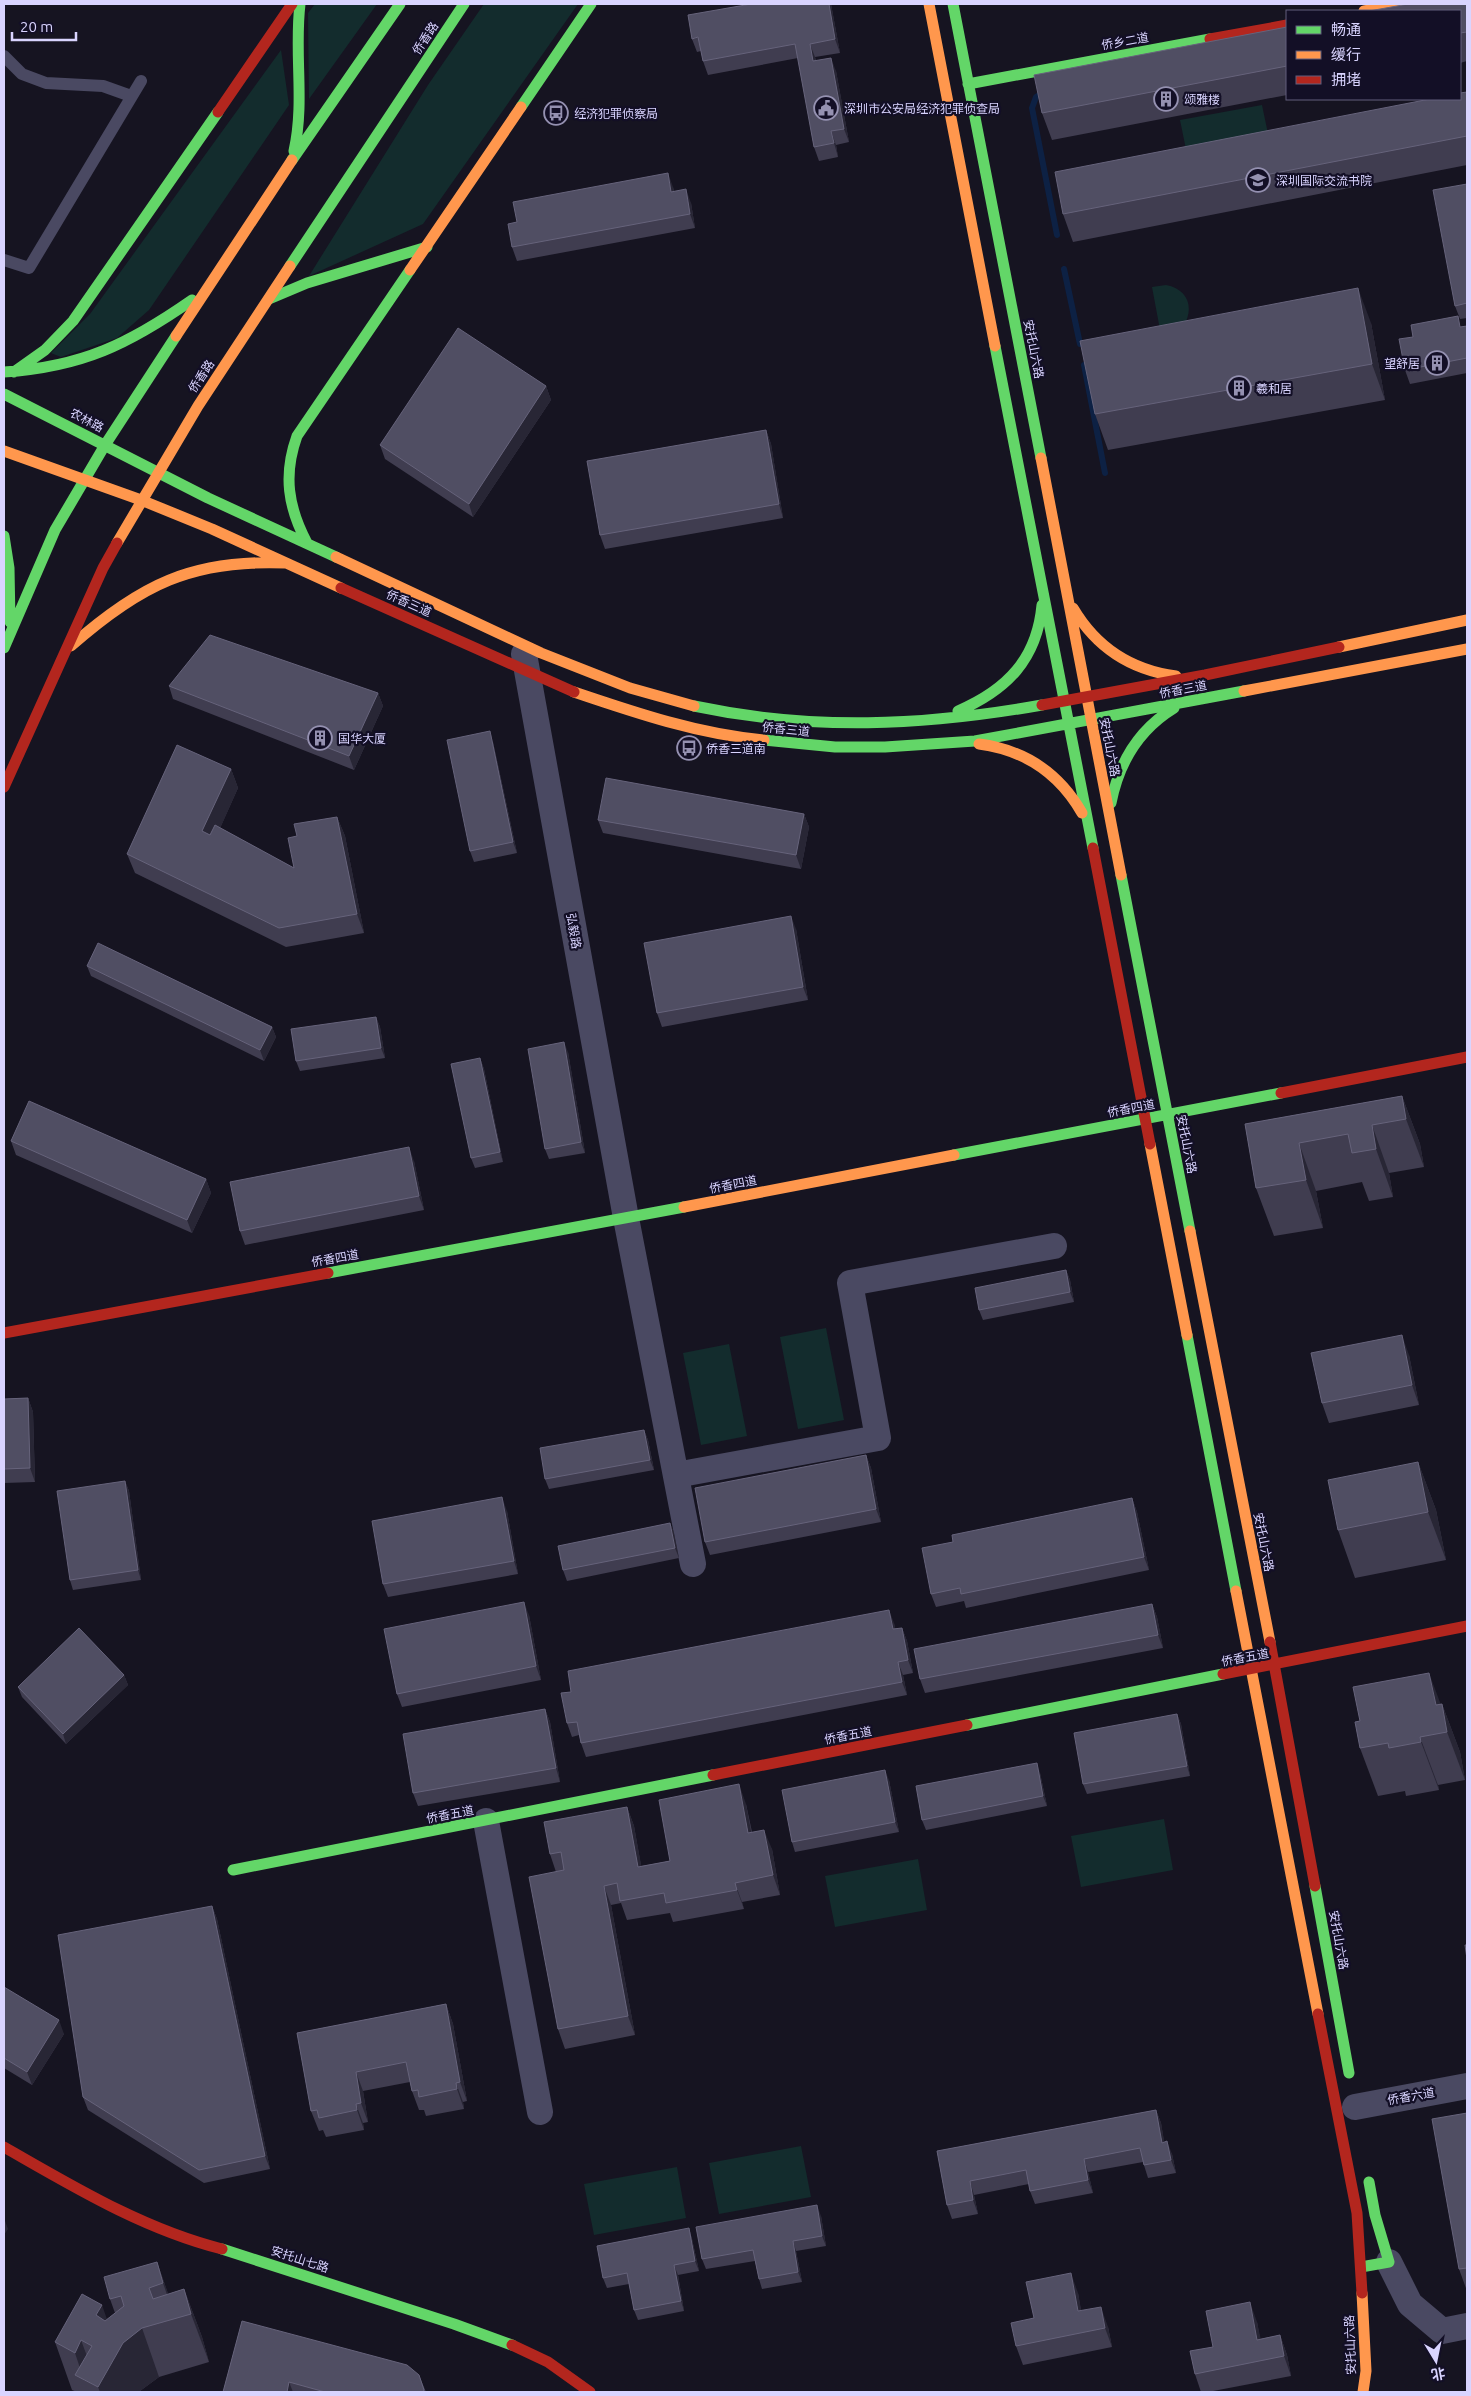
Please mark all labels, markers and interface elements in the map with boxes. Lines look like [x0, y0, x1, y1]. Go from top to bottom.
scale bar [12, 10, 76, 42]
legend [1286, 10, 1461, 100]
text: 20 m [20, 18, 53, 35]
street label: 侨香路 [410, 19, 440, 57]
text: 畅通 [1331, 21, 1361, 38]
street label: 侨乡二道 [1100, 30, 1150, 52]
text: 缓行 [1331, 46, 1361, 63]
text: 拥堵 [1331, 71, 1361, 88]
building icon: 颂雅楼 [1153, 86, 1179, 112]
place label: 颂雅楼 [1184, 93, 1220, 106]
public building icon: 深圳市公安局经济犯罪侦查局 [813, 95, 839, 121]
bus stop icon: 经济犯罪侦察局 [543, 100, 569, 126]
place label: 深圳市公安局经济犯罪侦查局 [844, 102, 1000, 115]
place label: 经济犯罪侦察局 [574, 107, 658, 120]
school or university icon: 深圳国际交流书院 [1245, 167, 1271, 193]
place label: 深圳国际交流书院 [1276, 174, 1372, 187]
street label: 安托山六路 [1022, 318, 1046, 380]
building icon: 望舒居 [1424, 350, 1450, 376]
street label: 侨香路 [186, 357, 216, 395]
place label: 望舒居 [1384, 357, 1420, 370]
building icon: 羲和居 [1226, 375, 1252, 401]
place label: 羲和居 [1256, 382, 1292, 395]
street label: 农林路 [68, 406, 106, 434]
street label: 侨香三道 [384, 587, 434, 619]
street label: 侨香三道 [1158, 678, 1208, 700]
street label: 安托山六路 [1098, 716, 1122, 778]
street label: 侨香三道 [761, 720, 811, 738]
building icon: 国华大厦 [307, 725, 333, 751]
place label: 国华大厦 [338, 732, 386, 745]
bus stop icon: 侨香三道南 [676, 735, 702, 761]
place label: 侨香三道南 [706, 742, 766, 755]
street label: 弘毅路 [564, 912, 584, 950]
street label: 侨香四道 [1106, 1097, 1156, 1119]
street label: 安托山六路 [1175, 1113, 1199, 1175]
street label: 侨香四道 [708, 1173, 758, 1195]
street label: 侨香四道 [310, 1247, 360, 1269]
street label: 安托山六路 [1252, 1511, 1276, 1573]
street label: 侨香五道 [1220, 1646, 1270, 1668]
street label: 侨香五道 [823, 1724, 873, 1746]
street label: 侨香五道 [425, 1803, 475, 1825]
street label: 安托山六路 [1327, 1909, 1351, 1971]
street label: 侨香六道 [1386, 2085, 1436, 2107]
street label: 安托山七路 [269, 2244, 331, 2274]
street label: 安托山六路 [1342, 2315, 1358, 2375]
north arrow [1411, 2336, 1461, 2386]
text: 北 [1430, 2365, 1447, 2383]

